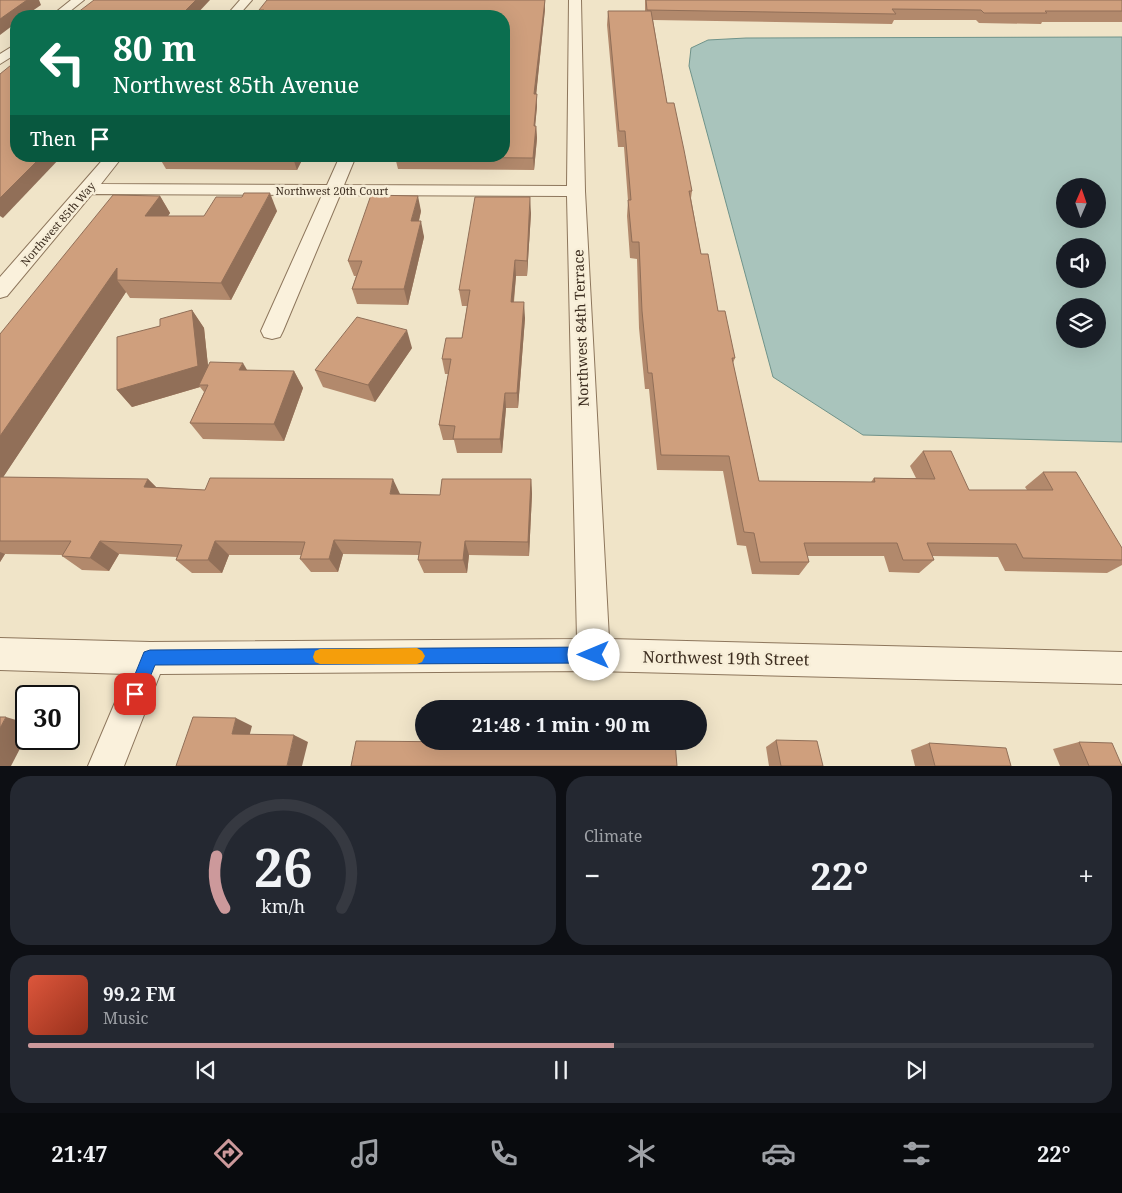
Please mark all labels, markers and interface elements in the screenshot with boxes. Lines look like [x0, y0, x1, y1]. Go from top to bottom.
text: 80 m [113, 24, 196, 71]
icon: left [30, 30, 95, 95]
text: Northwest 85th Avenue [113, 69, 359, 99]
icon: arrive [86, 125, 114, 153]
text: Then [30, 126, 76, 152]
street label: Northwest 85th Way [17, 178, 99, 269]
north arrow [1056, 178, 1106, 228]
map controls [1056, 178, 1106, 348]
street label: Northwest 20th Court [276, 183, 389, 198]
button: sound [1056, 238, 1106, 288]
street label: Northwest 84th Terrace [568, 249, 593, 407]
button: layers [1056, 298, 1106, 348]
position arrow [567, 628, 619, 680]
street label: Northwest 19th Street [643, 646, 810, 670]
pin [114, 673, 156, 715]
icon: arrive [121, 680, 149, 708]
speed limit sign: 30 [15, 685, 80, 750]
text: 21:48 · 1 min · 90 m [472, 712, 650, 738]
text: Climate [584, 825, 642, 847]
text: 26 [254, 831, 312, 902]
text: 22° [810, 849, 868, 901]
text: − [584, 856, 600, 894]
text: + [1078, 856, 1094, 894]
text: km/h [261, 894, 305, 918]
text: 99.2 FM [103, 981, 176, 1007]
text: Music [103, 1007, 148, 1029]
icon: previous [192, 1056, 220, 1084]
icon: pause [547, 1056, 575, 1084]
icon: next [902, 1056, 930, 1084]
icon: directions [211, 1136, 246, 1171]
icon: music [348, 1136, 383, 1171]
icon: phone [486, 1136, 521, 1171]
icon: climate [624, 1136, 659, 1171]
icon: car [761, 1136, 796, 1171]
icon: filters [899, 1136, 934, 1171]
text: 21:47 [51, 1138, 108, 1168]
text: 22° [1037, 1138, 1071, 1168]

